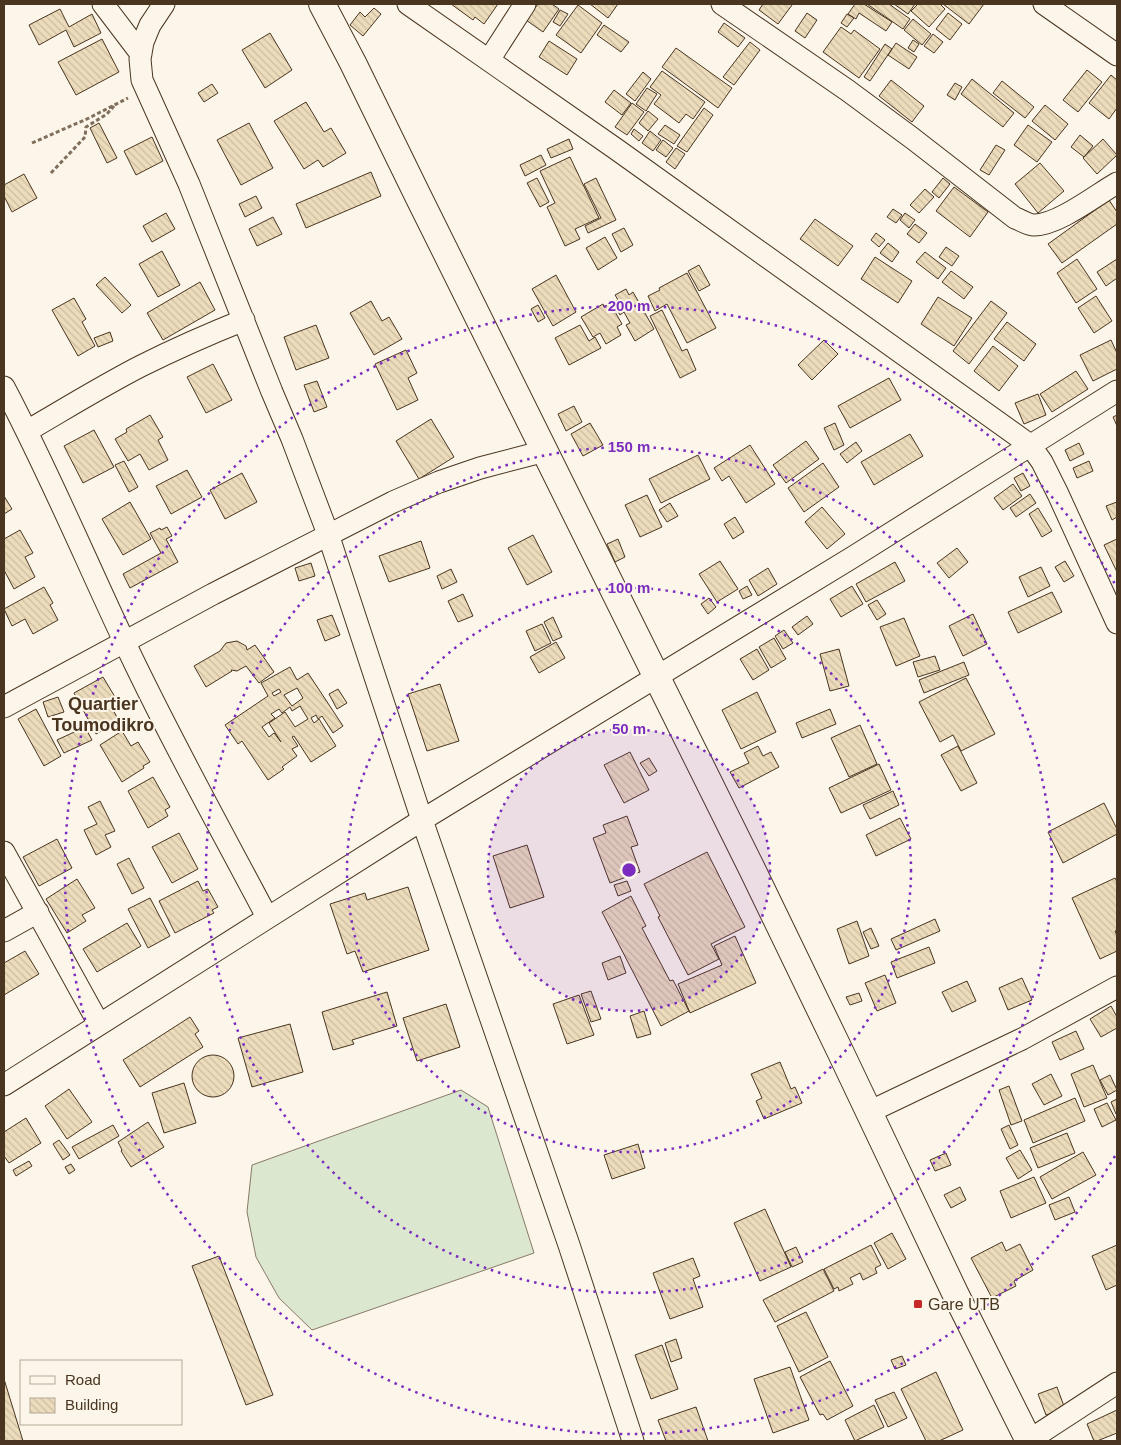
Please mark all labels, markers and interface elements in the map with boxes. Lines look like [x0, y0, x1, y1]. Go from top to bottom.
text: 200 m [608, 297, 650, 314]
text: 150 m [608, 438, 650, 455]
text: 100 m [608, 579, 650, 596]
district label: Quartier Toumodikro [52, 694, 154, 735]
text: 50 m [612, 720, 646, 737]
centre of rings [620, 861, 638, 879]
place label: Gare UTB [928, 1296, 1000, 1313]
marker: Gare UTB [912, 1298, 924, 1310]
legend [20, 1360, 182, 1425]
text: Road [65, 1371, 101, 1388]
text: Building [65, 1396, 118, 1413]

